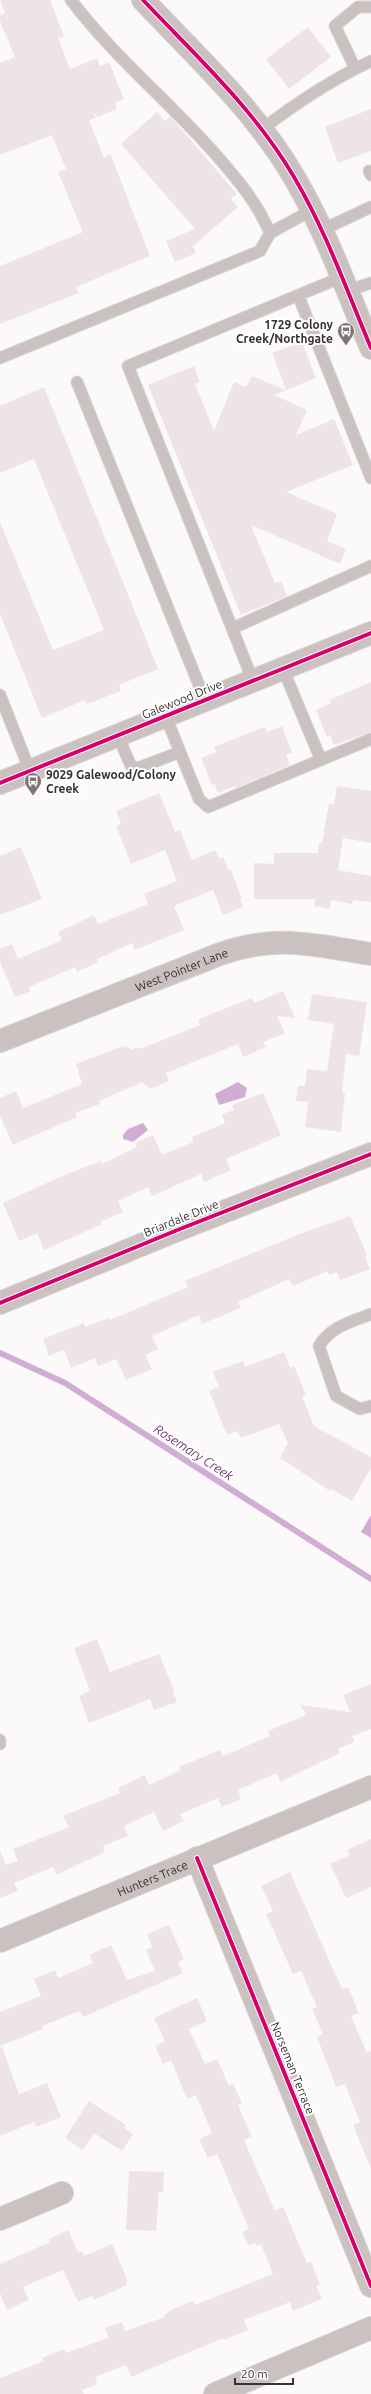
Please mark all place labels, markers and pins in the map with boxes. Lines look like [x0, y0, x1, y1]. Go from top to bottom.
place label: 1729 Colony Creek/Northgate [236, 318, 334, 345]
bus stop icon: 1729 Colony Creek/Northgate [336, 321, 356, 346]
place label: 9029 Galewood/Colony Creek [46, 768, 176, 795]
bus stop icon: 9029 Galewood/Colony Creek [23, 771, 43, 796]

